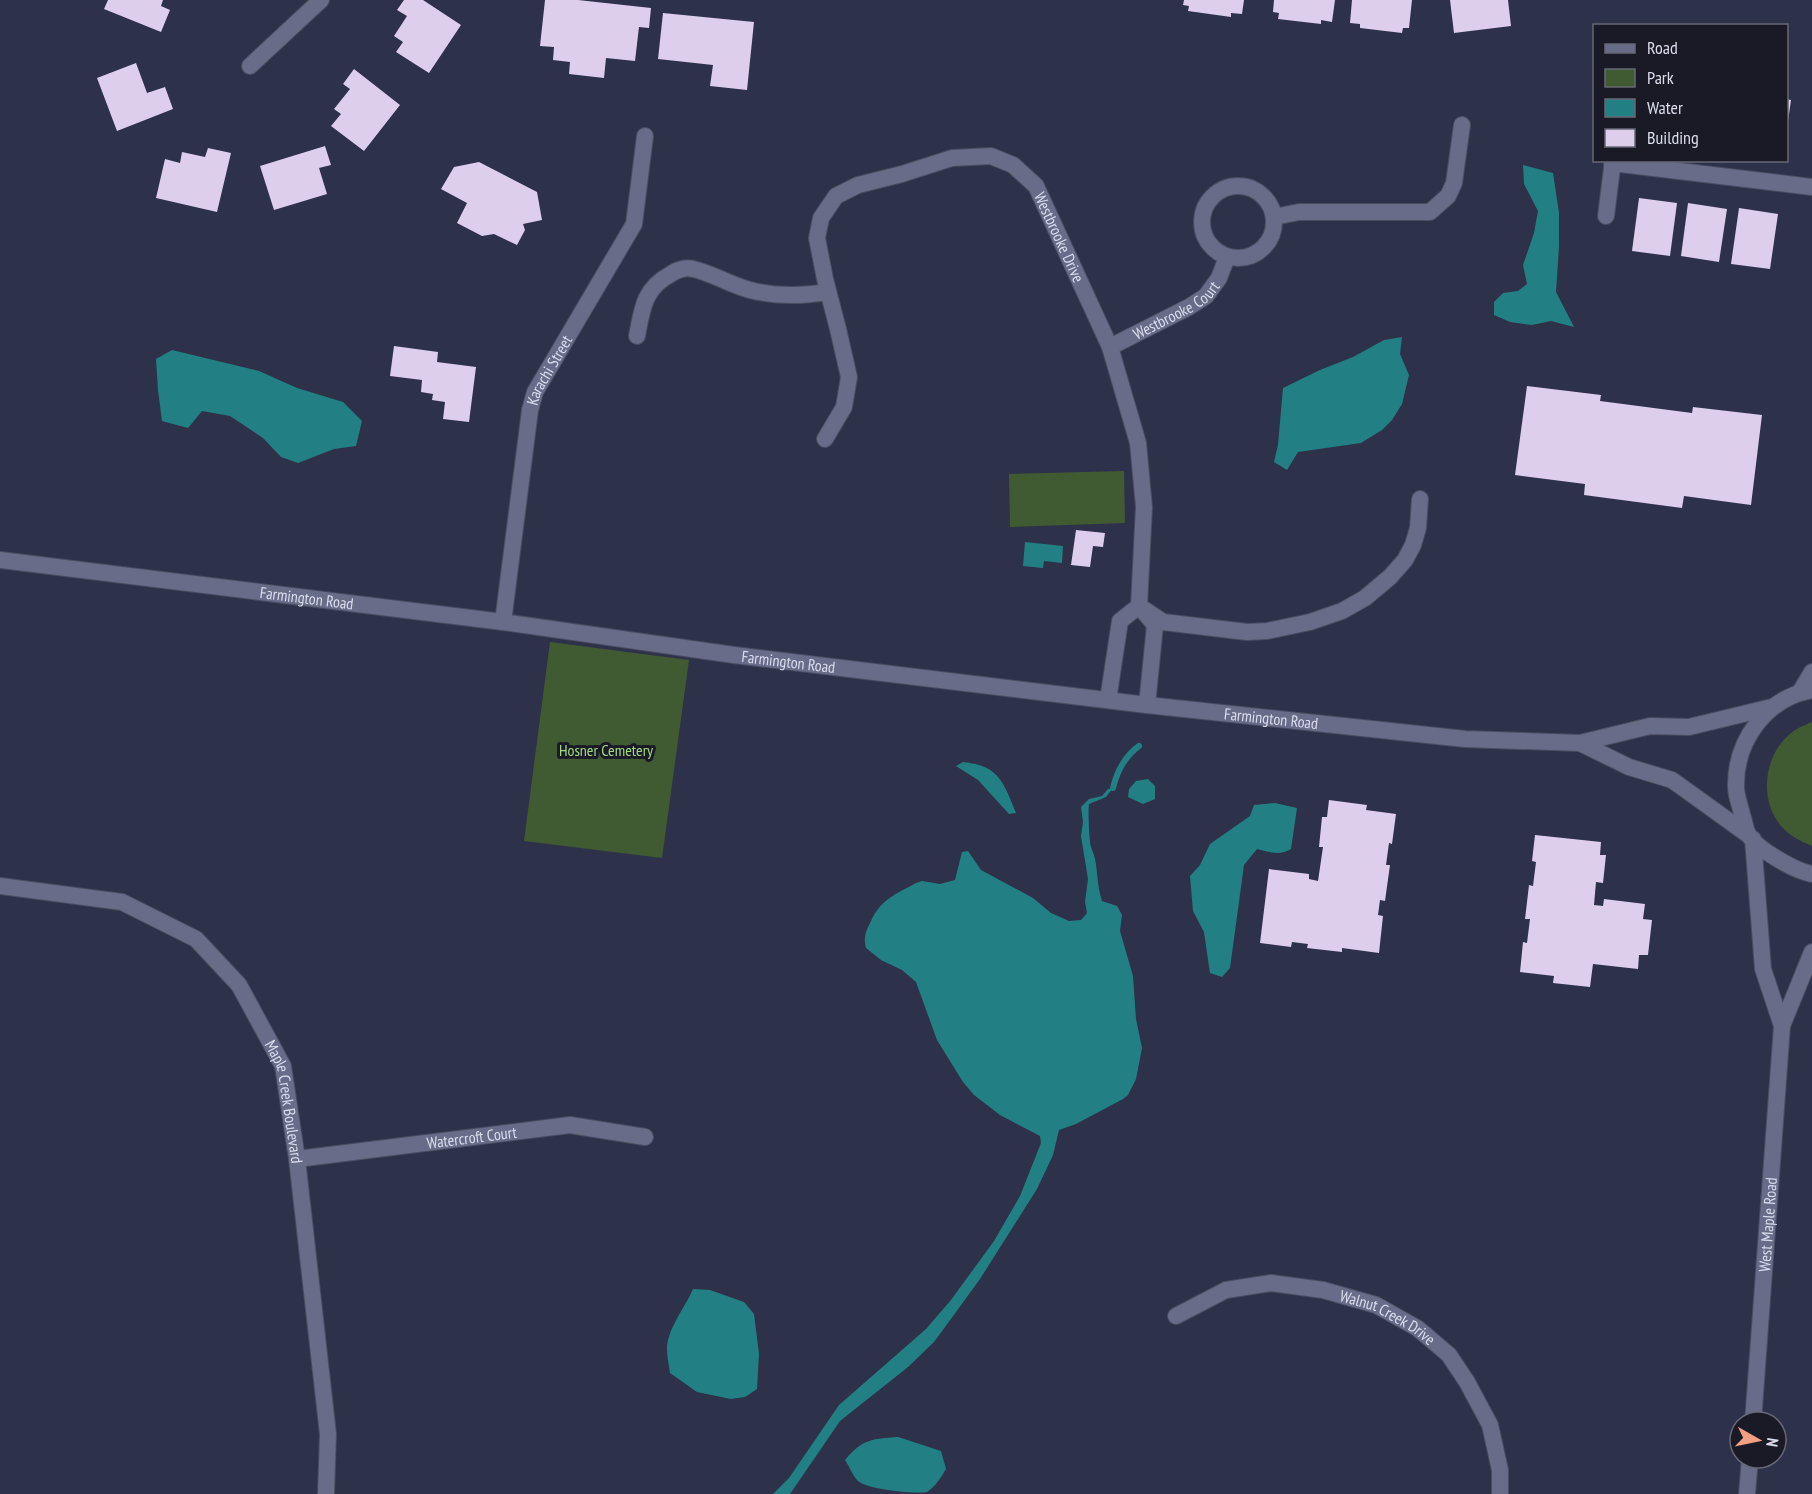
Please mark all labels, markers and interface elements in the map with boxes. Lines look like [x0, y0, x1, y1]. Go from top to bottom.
legend [1593, 24, 1788, 162]
text: Road [1647, 36, 1678, 59]
text: Park [1647, 66, 1674, 89]
text: Water [1647, 96, 1683, 119]
text: Building [1647, 126, 1699, 149]
street label: Westbrooke Drive [1030, 189, 1089, 285]
street label: Westbrooke Court [1130, 277, 1224, 344]
street label: Karachi Street [522, 331, 577, 407]
street label: Farmington Road [259, 582, 355, 613]
street label: Farmington Road [740, 646, 836, 677]
street label: Farmington Road [1223, 703, 1319, 733]
park label: Hosner Cemetery [559, 740, 653, 760]
street label: Maple Creek Boulevard [261, 1036, 307, 1164]
street label: Watercroft Court [426, 1122, 518, 1153]
street label: West Maple Road [1754, 1177, 1781, 1272]
street label: Walnut Creek Drive [1338, 1285, 1440, 1349]
north arrow [1728, 1410, 1788, 1470]
text: N [1762, 1437, 1783, 1448]

